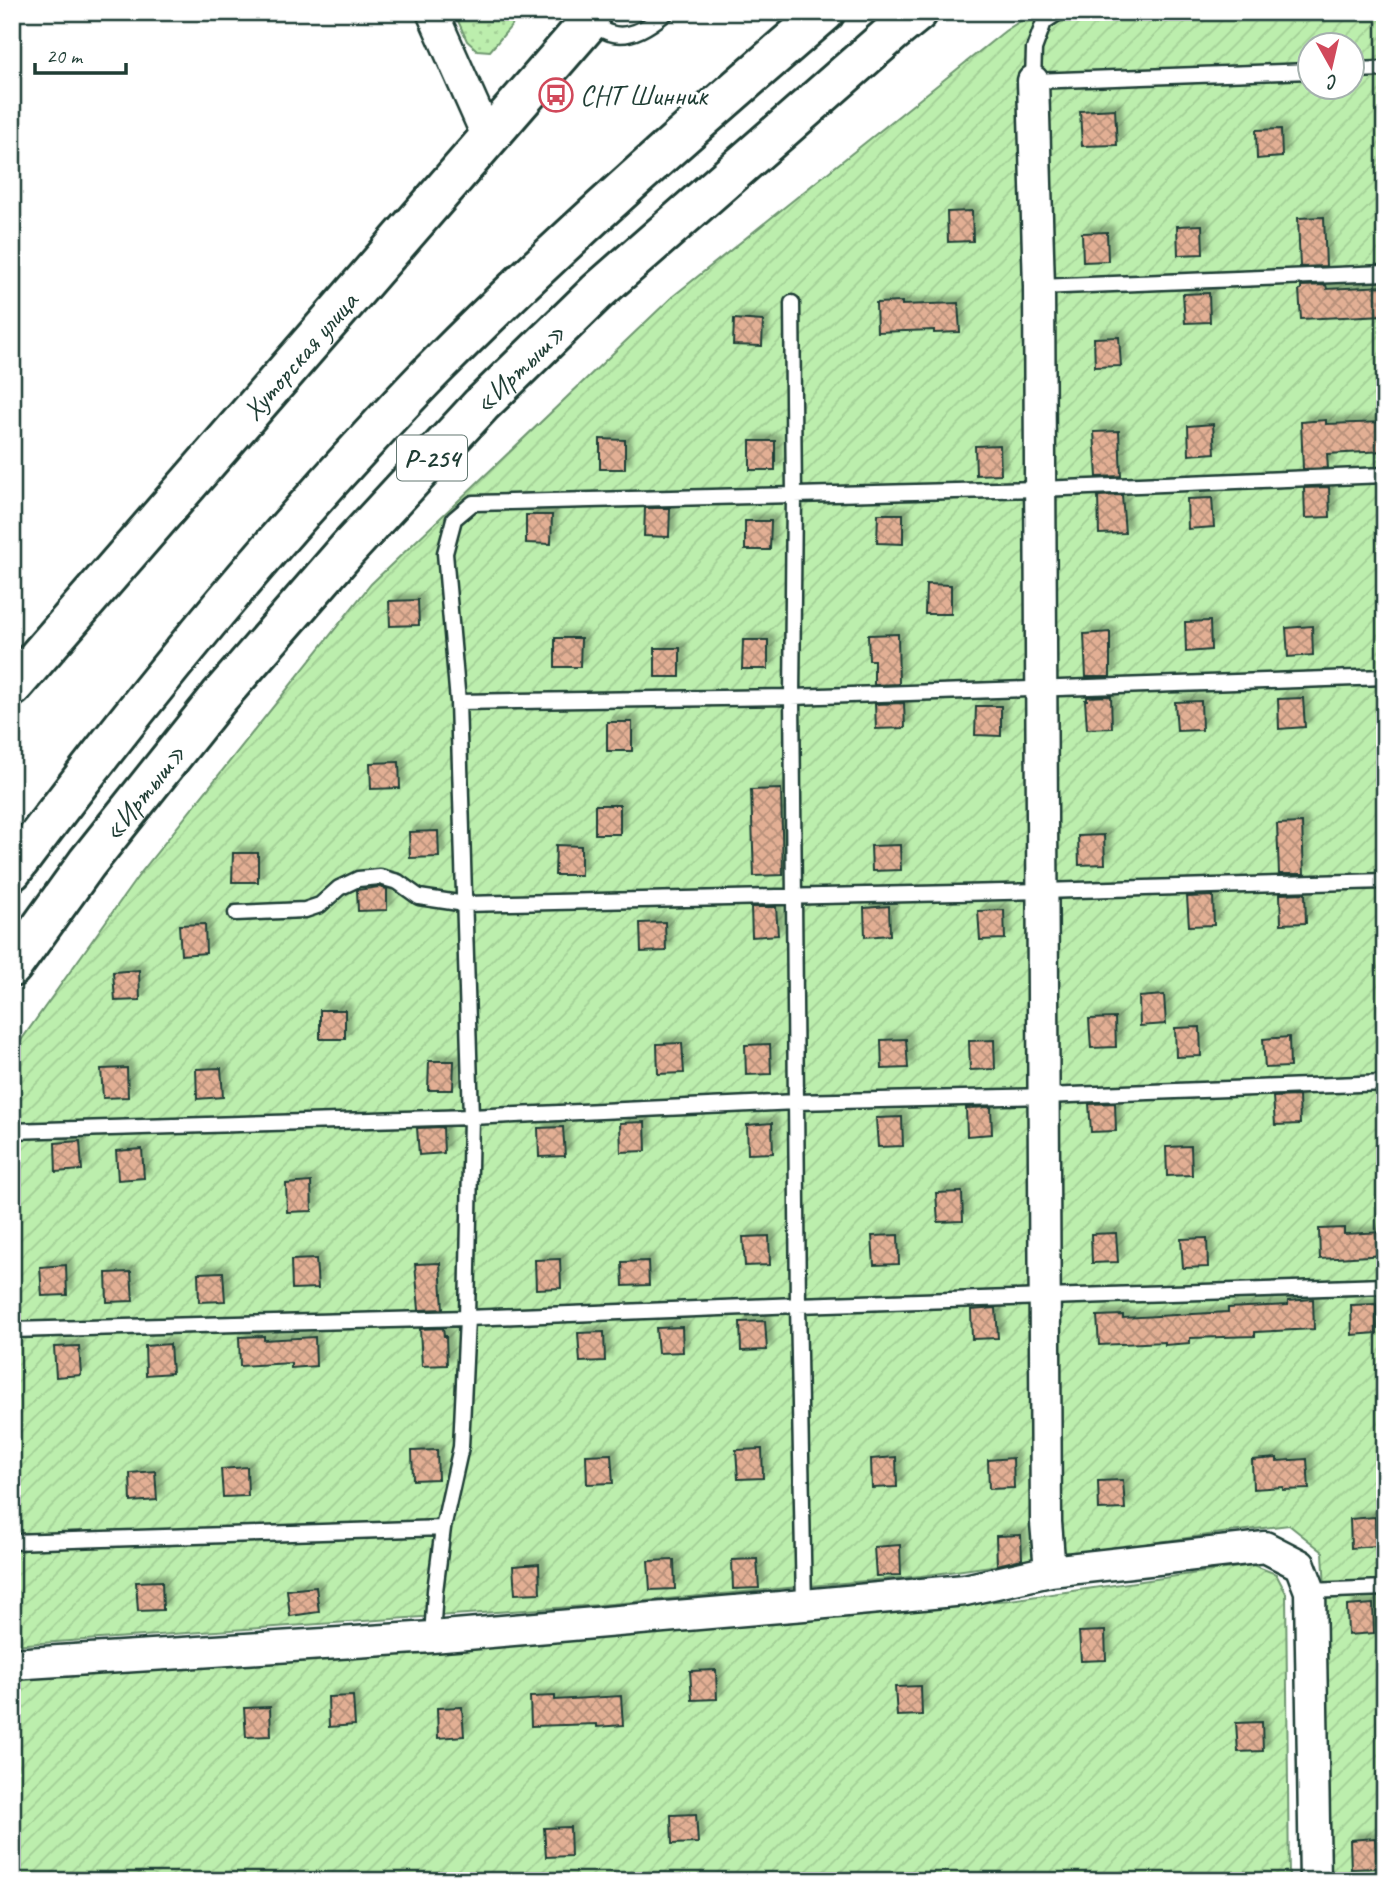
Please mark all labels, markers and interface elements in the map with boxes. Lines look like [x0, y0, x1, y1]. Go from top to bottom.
scale bar [35, 32, 126, 76]
north arrow [1296, 32, 1366, 102]
text: 20 m [46, 43, 84, 69]
text: С [1324, 69, 1340, 95]
bus stop icon: СНТ Шинник [537, 76, 575, 114]
place label: СНТ Шинник [580, 78, 709, 113]
street label: Хуторская улица [235, 283, 367, 427]
street label: «Иртыш» [466, 316, 573, 421]
road number: Р-254 [397, 436, 467, 480]
street label: «Иртыш» [95, 737, 193, 848]

